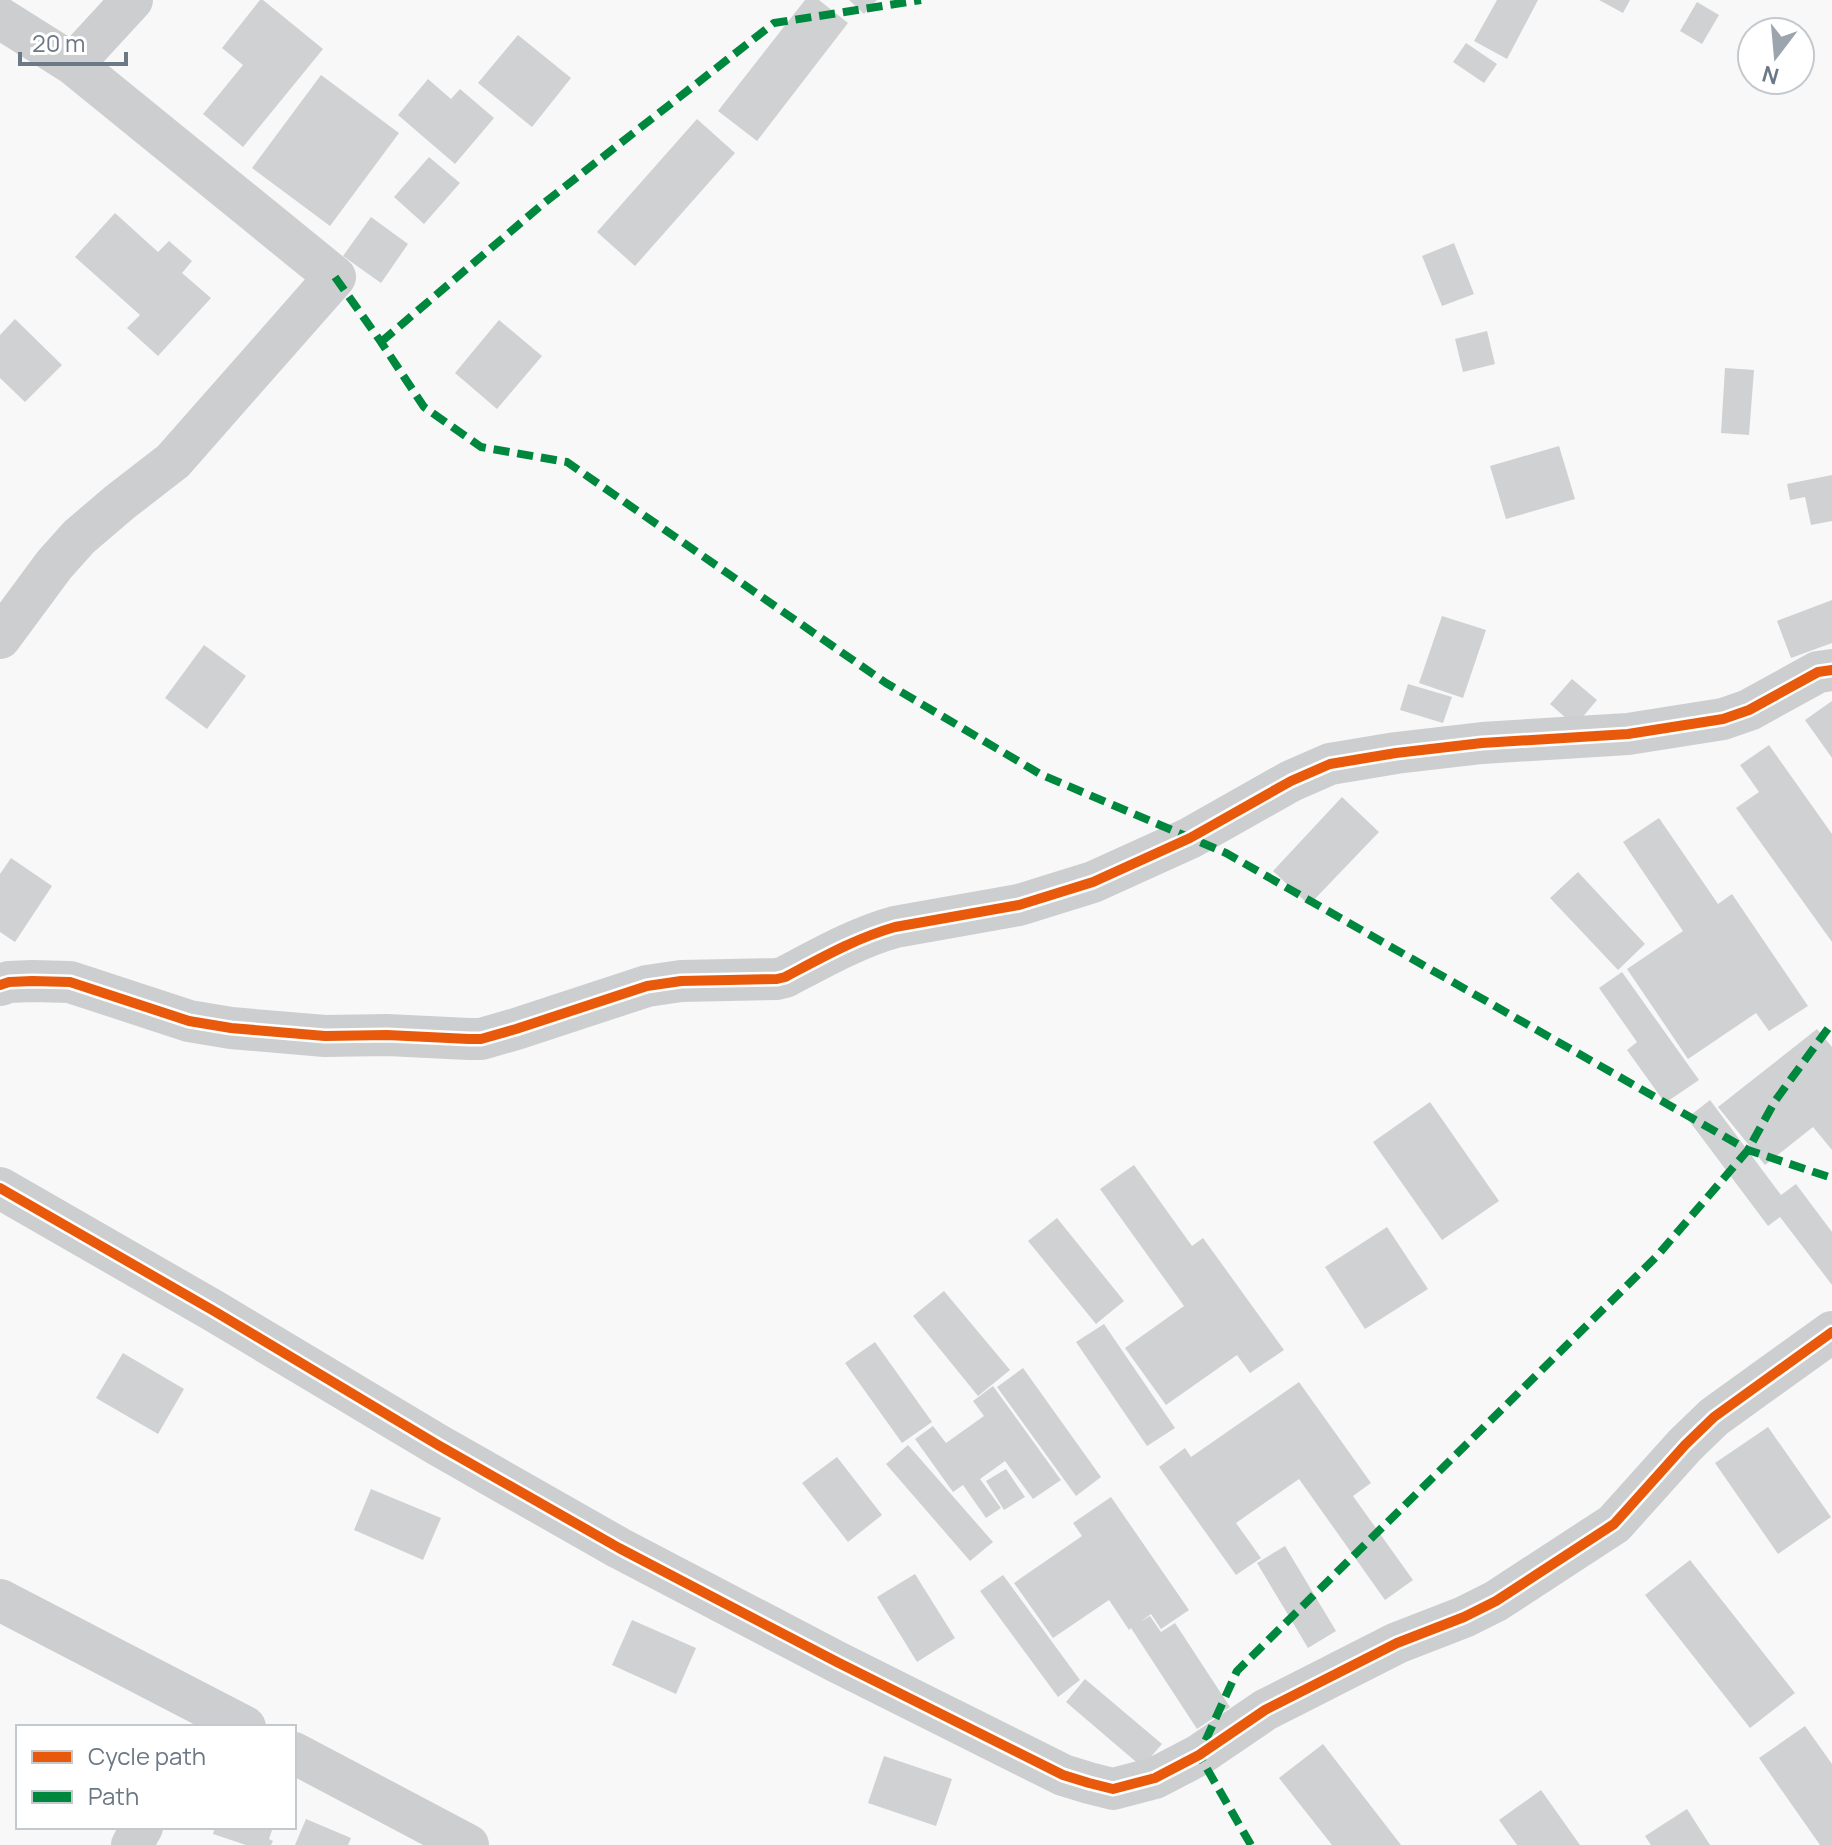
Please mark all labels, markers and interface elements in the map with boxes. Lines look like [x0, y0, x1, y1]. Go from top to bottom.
scale bar [20, 16, 126, 66]
north arrow [1736, 16, 1816, 96]
text: 20 m [32, 26, 85, 59]
text: N [1759, 59, 1782, 92]
legend [16, 1725, 296, 1829]
text: Cycle path [88, 1739, 206, 1772]
text: Path [88, 1779, 139, 1812]

